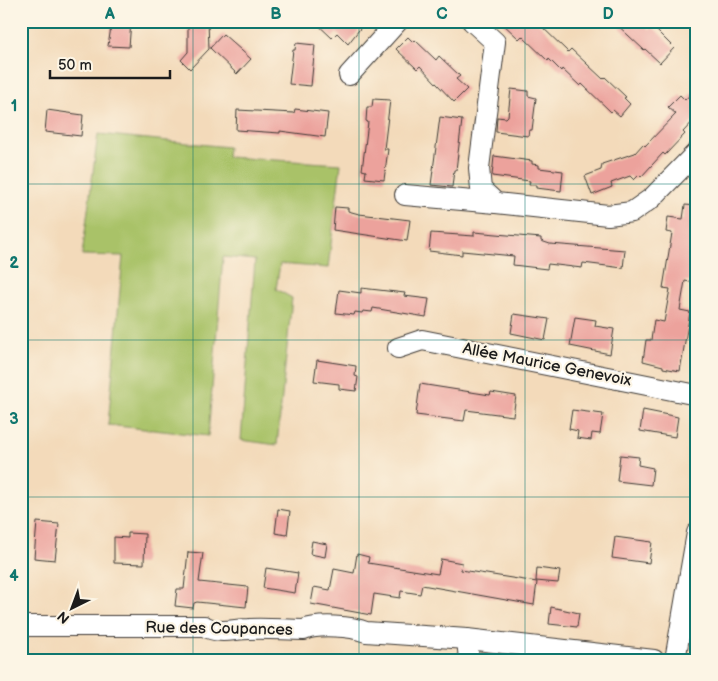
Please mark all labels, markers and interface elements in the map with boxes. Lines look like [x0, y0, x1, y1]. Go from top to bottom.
text: A [104, 5, 115, 24]
text: B [270, 5, 282, 24]
text: C [436, 5, 448, 24]
text: D [602, 5, 614, 24]
scale bar [50, 48, 170, 80]
text: 50 m [58, 56, 92, 75]
text: 1 [11, 97, 17, 116]
text: 2 [9, 254, 19, 273]
street label: Allée Maurice Genevoix [461, 339, 634, 391]
text: 3 [9, 410, 19, 429]
text: 4 [9, 567, 19, 586]
north arrow [48, 584, 98, 634]
text: N [54, 607, 73, 627]
street label: Rue des Coupances [145, 618, 293, 640]

